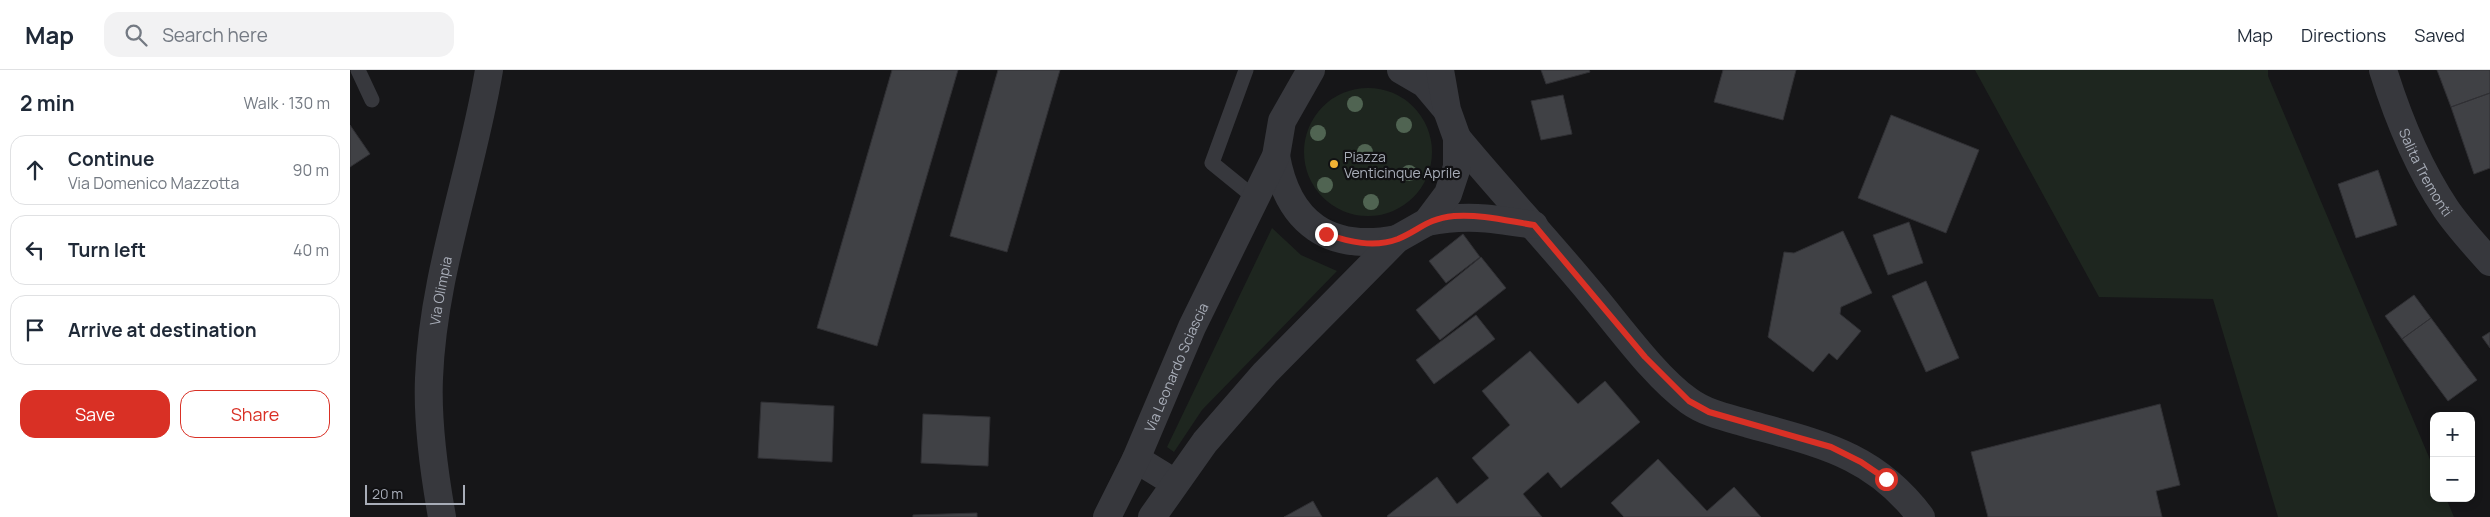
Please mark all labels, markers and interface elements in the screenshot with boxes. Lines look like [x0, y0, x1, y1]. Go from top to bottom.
search box [104, 12, 454, 57]
text: Map [25, 18, 74, 51]
icon: search [122, 21, 150, 49]
text: Search here [162, 22, 268, 48]
text: Map [2237, 23, 2273, 47]
text: Directions [2301, 23, 2386, 47]
text: Saved [2414, 23, 2465, 47]
text: 2 min [20, 89, 75, 117]
text: Walk · 130 m [244, 92, 330, 114]
street label: Salita Tremonti [2395, 125, 2457, 220]
text: Continue [68, 146, 154, 172]
place label: Piazza Venticinque Aprile [1344, 147, 1460, 182]
icon: ahead [21, 156, 49, 184]
marker: Piazza Venticinque Aprile [1328, 158, 1340, 170]
text: 90 m [293, 159, 329, 181]
text: Via Domenico Mazzotta [68, 172, 239, 194]
route end [1315, 223, 1338, 246]
icon: left [21, 236, 49, 264]
text: Turn left [68, 237, 146, 263]
text: 40 m [293, 239, 329, 261]
street label: Via Olimpia [424, 254, 456, 326]
street label: Via Leonardo Sciascia [1139, 299, 1212, 435]
icon: arrive [21, 316, 49, 344]
text: Arrive at destination [68, 317, 257, 343]
button: Save [20, 390, 170, 438]
button: Share [180, 390, 330, 438]
map controls [2430, 412, 2475, 502]
button: + [2430, 412, 2475, 457]
button: − [2430, 457, 2475, 502]
route start [1875, 468, 1898, 491]
scale bar [365, 482, 465, 505]
text: 20 m [372, 484, 403, 503]

